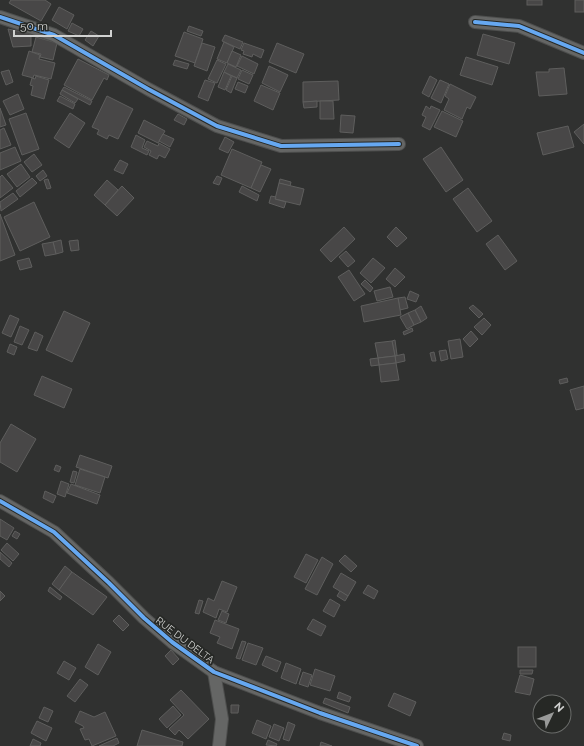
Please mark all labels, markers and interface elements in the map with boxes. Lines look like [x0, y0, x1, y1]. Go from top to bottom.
scale bar [14, 12, 111, 38]
text: 50 m [20, 19, 48, 33]
street label: RUE DU DELTA [154, 615, 216, 666]
north arrow [532, 694, 572, 734]
text: N [551, 700, 567, 715]

